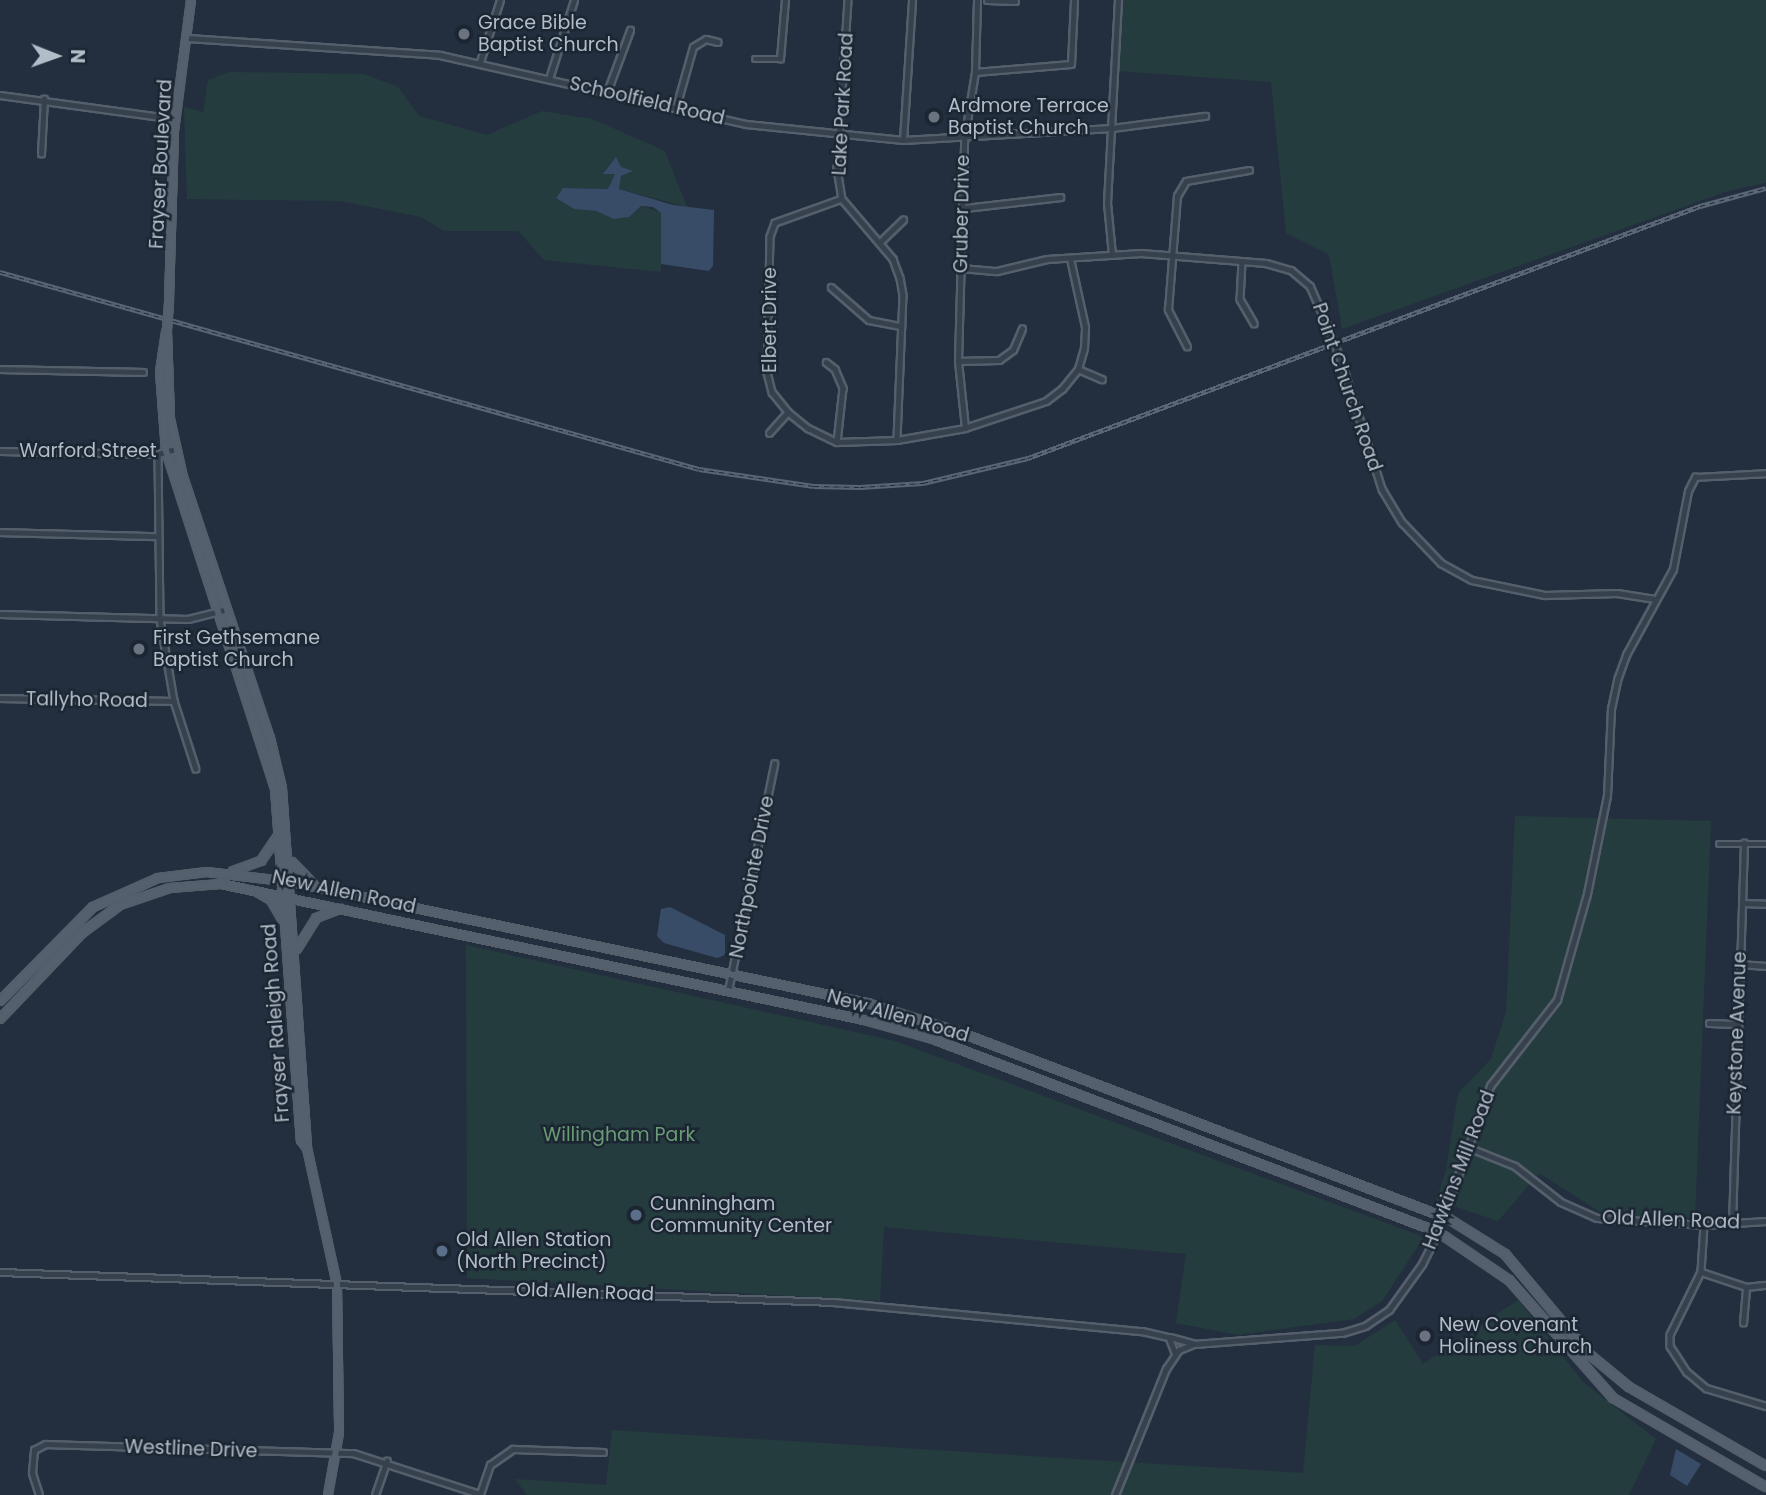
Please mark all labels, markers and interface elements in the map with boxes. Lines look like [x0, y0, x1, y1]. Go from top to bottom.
place label: Grace Bible Baptist Church [478, 12, 619, 56]
north arrow [21, 21, 91, 91]
marker: Grace Bible Baptist Church [456, 26, 472, 42]
street label: Lake Park Road [828, 32, 858, 176]
text: N [64, 49, 91, 64]
street label: Schoolfield Road [567, 72, 727, 130]
street label: Frayser Boulevard [145, 79, 177, 249]
place label: Ardmore Terrace Baptist Church [948, 95, 1109, 139]
marker: Ardmore Terrace Baptist Church [926, 109, 942, 125]
street label: Gruber Drive [950, 155, 974, 273]
street label: Elbert Drive [759, 267, 781, 373]
street label: Point Church Road [1308, 300, 1386, 474]
street label: Warford Street [19, 440, 157, 462]
place label: First Gethsemane Baptist Church [153, 627, 320, 671]
marker: First Gethsemane Baptist Church [131, 641, 147, 657]
street label: Tallyho Road [26, 688, 148, 712]
street label: Northpointe Drive [725, 794, 779, 960]
street label: New Allen Road [270, 866, 418, 918]
street label: Frayser Raleigh Road [258, 923, 294, 1123]
street label: Keystone Avenue [1723, 951, 1751, 1115]
street label: New Allen Road [825, 985, 971, 1047]
street label: Hawkins Mill Road [1418, 1087, 1500, 1253]
park label: Willingham Park [543, 1124, 695, 1146]
place label: Cunningham Community Center [650, 1193, 832, 1237]
street label: Old Allen Road [1602, 1206, 1740, 1234]
marker: Cunningham Community Center [628, 1207, 644, 1223]
place label: Old Allen Station (North Precinct) [456, 1229, 612, 1273]
marker: Old Allen Station (North Precinct) [434, 1243, 450, 1259]
street label: Old Allen Road [516, 1278, 654, 1306]
place label: New Covenant Holiness Church [1439, 1314, 1592, 1358]
marker: New Covenant Holiness Church [1417, 1328, 1433, 1344]
street label: Westline Drive [124, 1435, 258, 1463]

